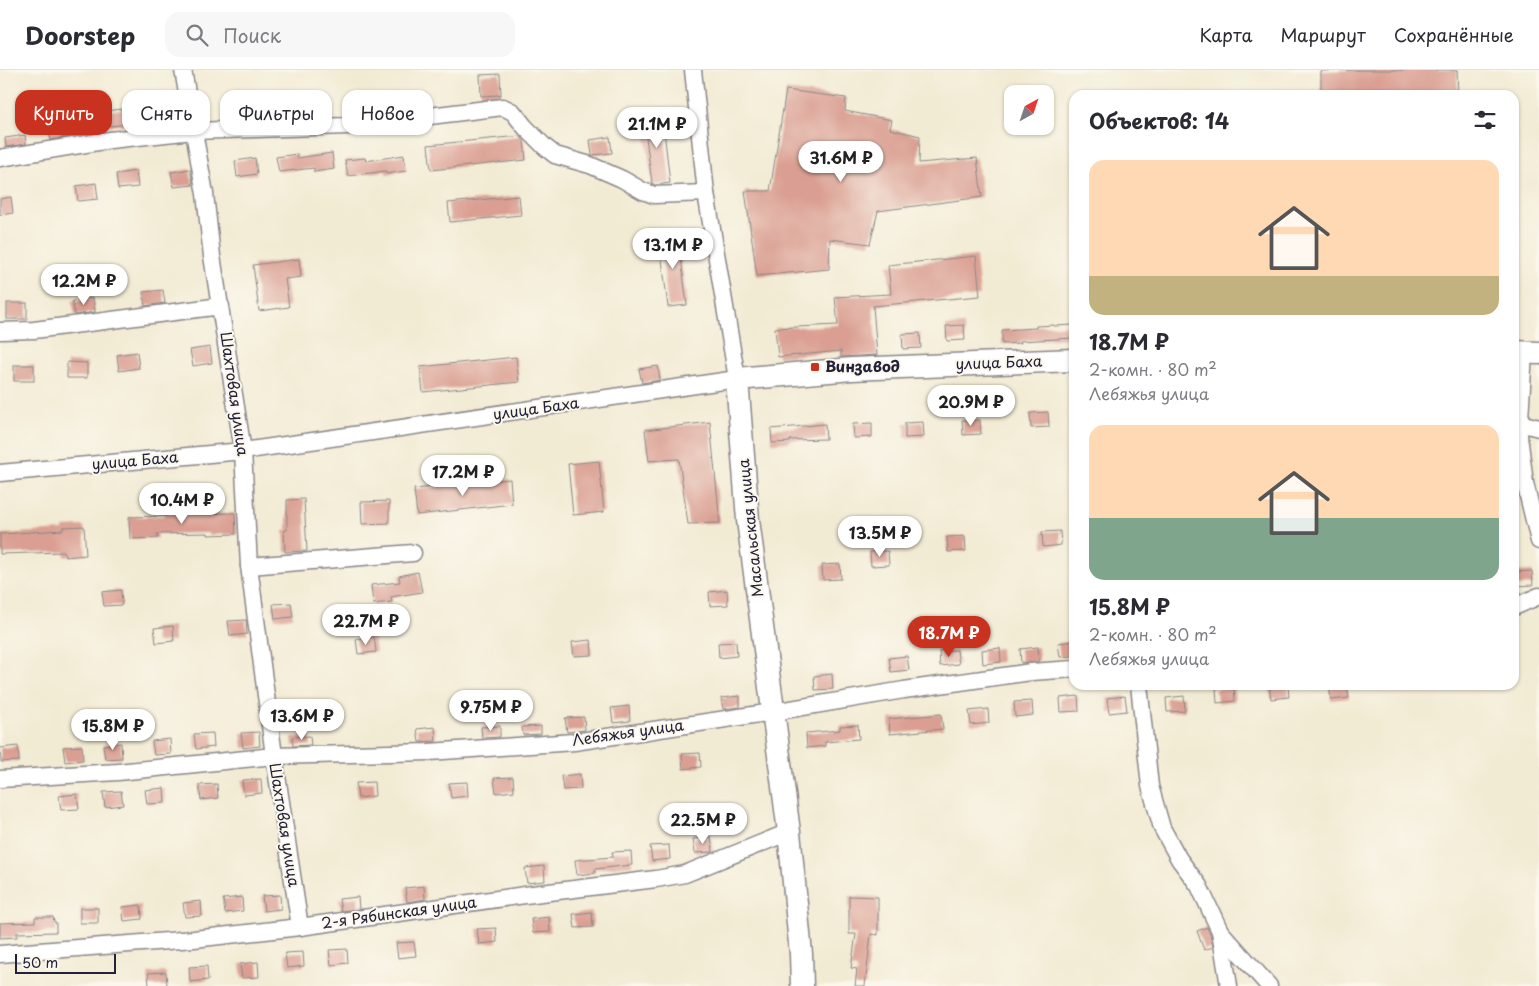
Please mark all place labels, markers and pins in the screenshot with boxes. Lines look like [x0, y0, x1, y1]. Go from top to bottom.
pin: 21.1M ₽ [611, 106, 703, 149]
pin: 31.6M ₽ [795, 140, 887, 183]
pin: 13.1M ₽ [627, 228, 719, 270]
pin: 12.2M ₽ [38, 264, 130, 306]
place label: Винзавод [825, 354, 900, 377]
marker: Винзавод [809, 361, 821, 373]
pin: 20.9M ₽ [925, 384, 1017, 427]
pin: 17.2M ₽ [417, 454, 509, 497]
pin: 10.4M ₽ [136, 482, 228, 525]
pin: 13.5M ₽ [834, 516, 926, 558]
pin: 22.7M ₽ [320, 604, 412, 646]
pin: 18.7M ₽ [903, 616, 995, 658]
pin: 9.75M ₽ [445, 690, 537, 732]
pin: 13.6M ₽ [256, 698, 348, 741]
pin: 15.8M ₽ [67, 708, 159, 751]
pin: 22.5M ₽ [657, 802, 749, 845]

